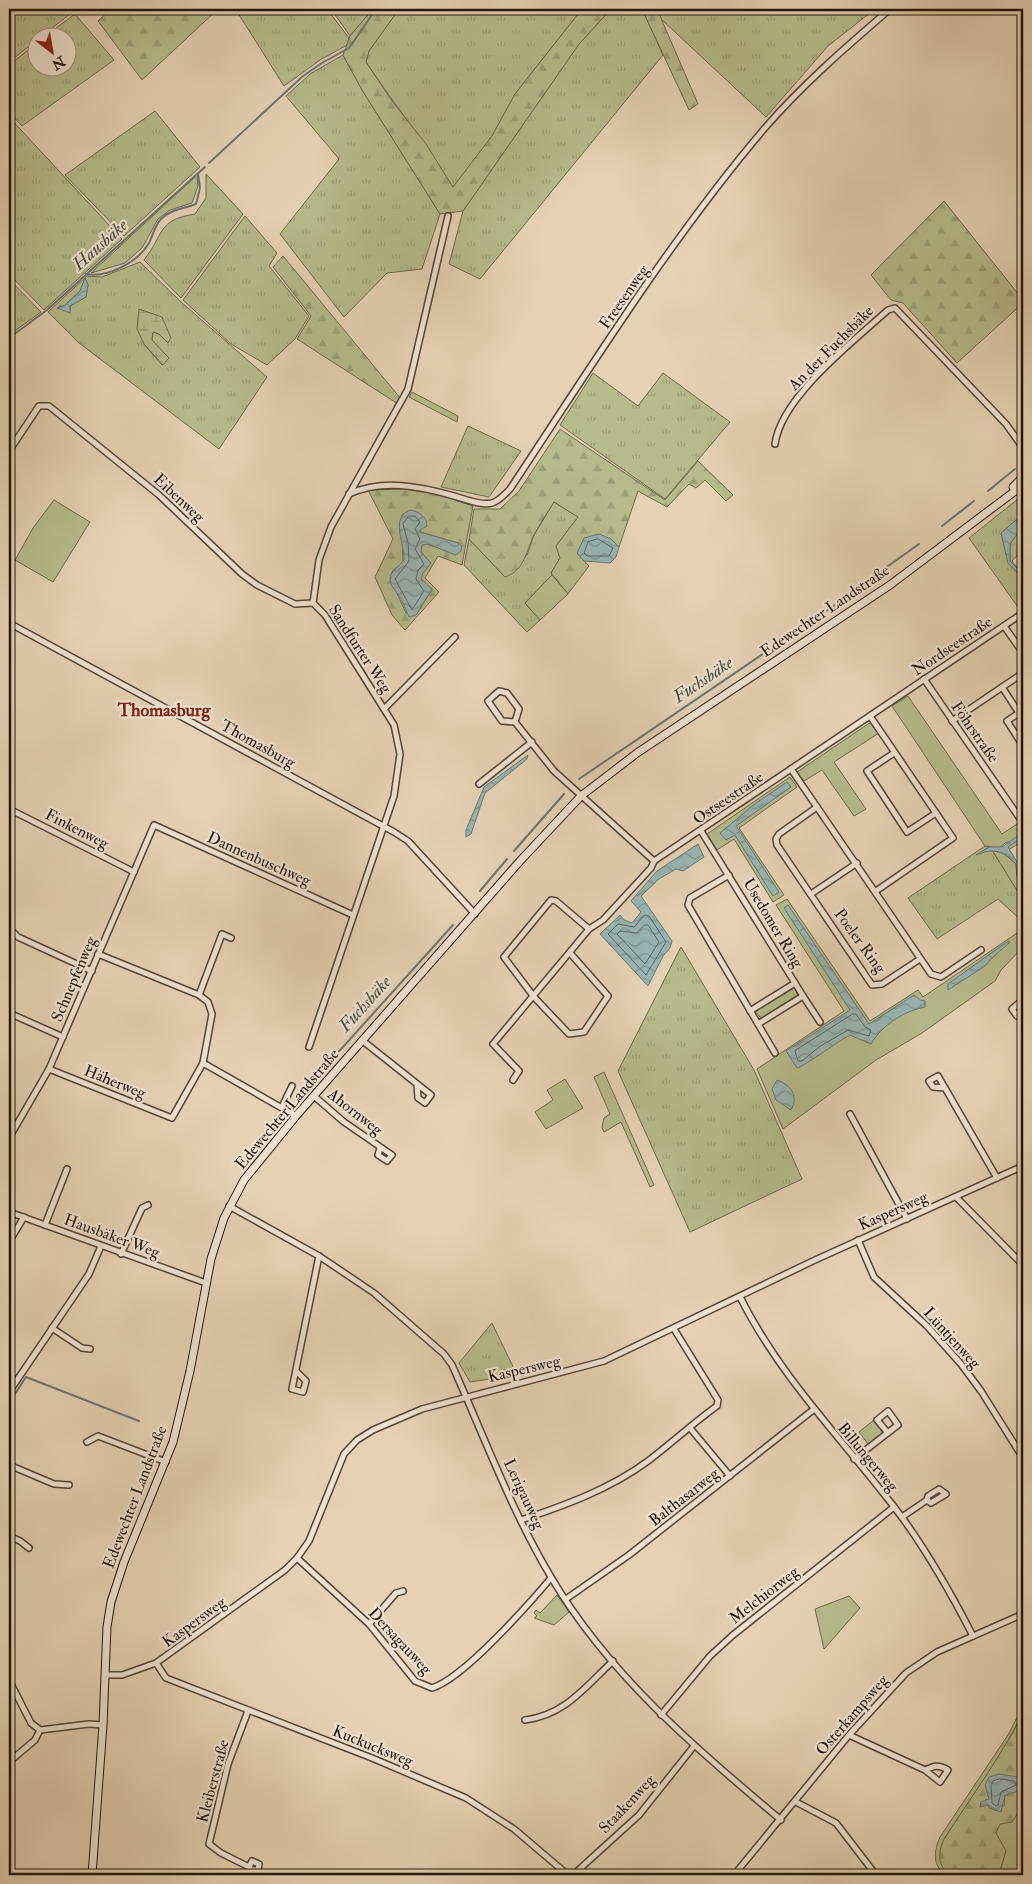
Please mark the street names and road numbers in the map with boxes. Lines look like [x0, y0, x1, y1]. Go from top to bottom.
street label: Freesenweg [595, 260, 654, 333]
street label: An der Fuchsbäke [783, 301, 878, 396]
street label: Eibenweg [149, 469, 210, 527]
street label: Edewechter Landstraße [757, 560, 894, 662]
street label: Sandfurter Weg [324, 601, 397, 698]
street label: Nordseestraße [908, 612, 996, 680]
street label: Föhrstraße [947, 698, 1003, 767]
street label: Thomasburg [217, 715, 300, 773]
street label: Ostseestraße [689, 767, 767, 829]
street label: Finkenweg [42, 804, 113, 854]
street label: Dannenbuschweg [204, 827, 315, 891]
street label: Usedomer Ring [738, 875, 808, 972]
street label: Poeler Ring [830, 905, 891, 978]
street label: Schnepfenweg [47, 932, 102, 1025]
street label: Edewechter Landstraße [231, 1044, 343, 1173]
street label: Häherweg [81, 1061, 150, 1104]
street label: Ahornweg [323, 1084, 387, 1140]
street label: Kaspersweg [855, 1186, 932, 1236]
street label: Hausbäker Weg [61, 1209, 164, 1263]
street label: Lüntjenweg [919, 1303, 986, 1374]
street label: Kaspersweg [486, 1351, 564, 1388]
street label: Billungerweg [833, 1418, 903, 1497]
street label: Edewechter Landstraße [99, 1423, 172, 1571]
street label: Lerigauweg [499, 1456, 549, 1533]
street label: Balthasarweg [645, 1463, 724, 1531]
street label: Melchiorweg [725, 1561, 804, 1628]
street label: Kaspersweg [158, 1592, 231, 1653]
street label: Dersagauweg [364, 1603, 437, 1680]
street label: Osterkampsweg [811, 1670, 894, 1760]
street label: Kuckucksweg [330, 1721, 417, 1772]
street label: Kleiberstraße [192, 1737, 234, 1825]
street label: Staakenweg [595, 1769, 660, 1838]

